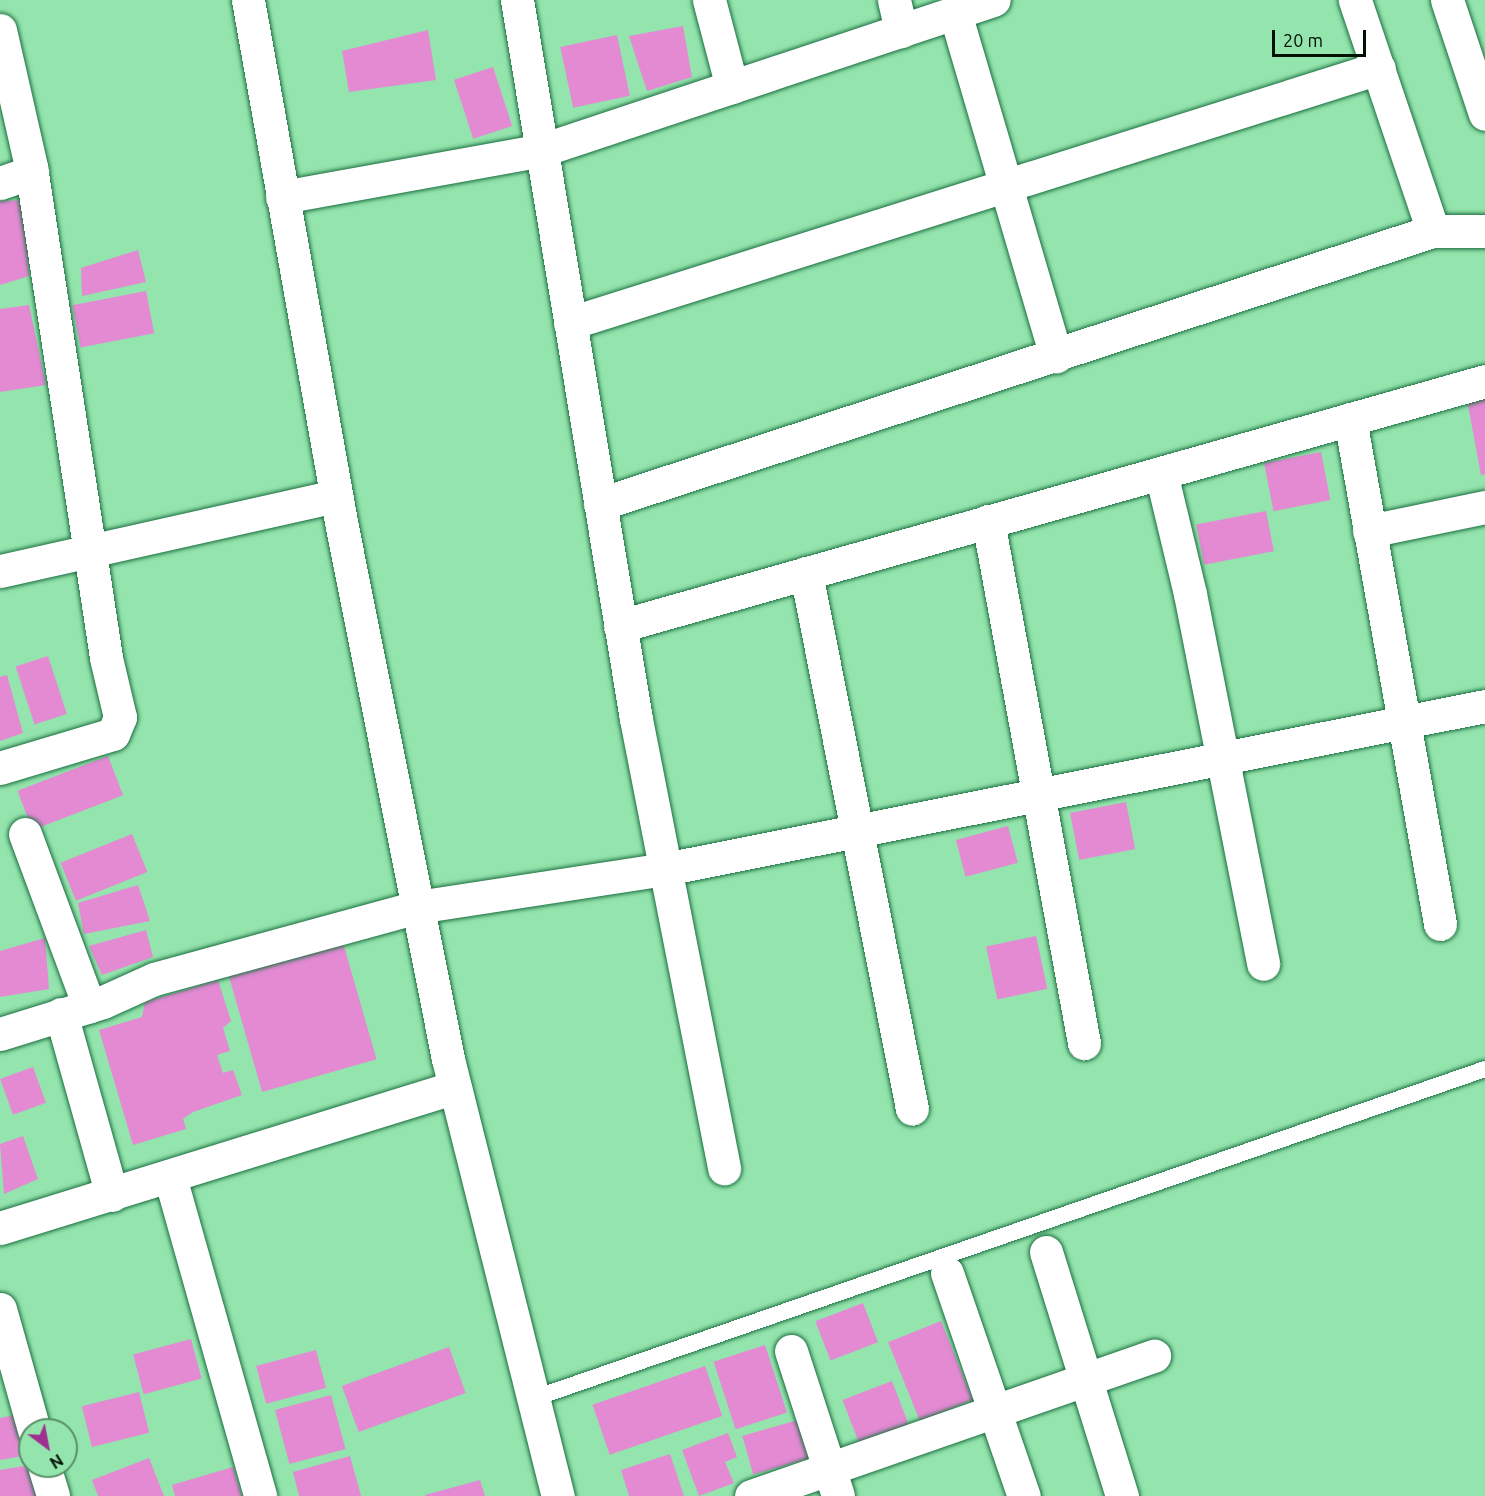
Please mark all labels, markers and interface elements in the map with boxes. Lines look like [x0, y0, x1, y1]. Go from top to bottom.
scale bar [1275, 18, 1370, 56]
text: 20 m [1283, 30, 1323, 50]
north arrow [18, 1418, 78, 1478]
text: N [47, 1451, 66, 1472]

